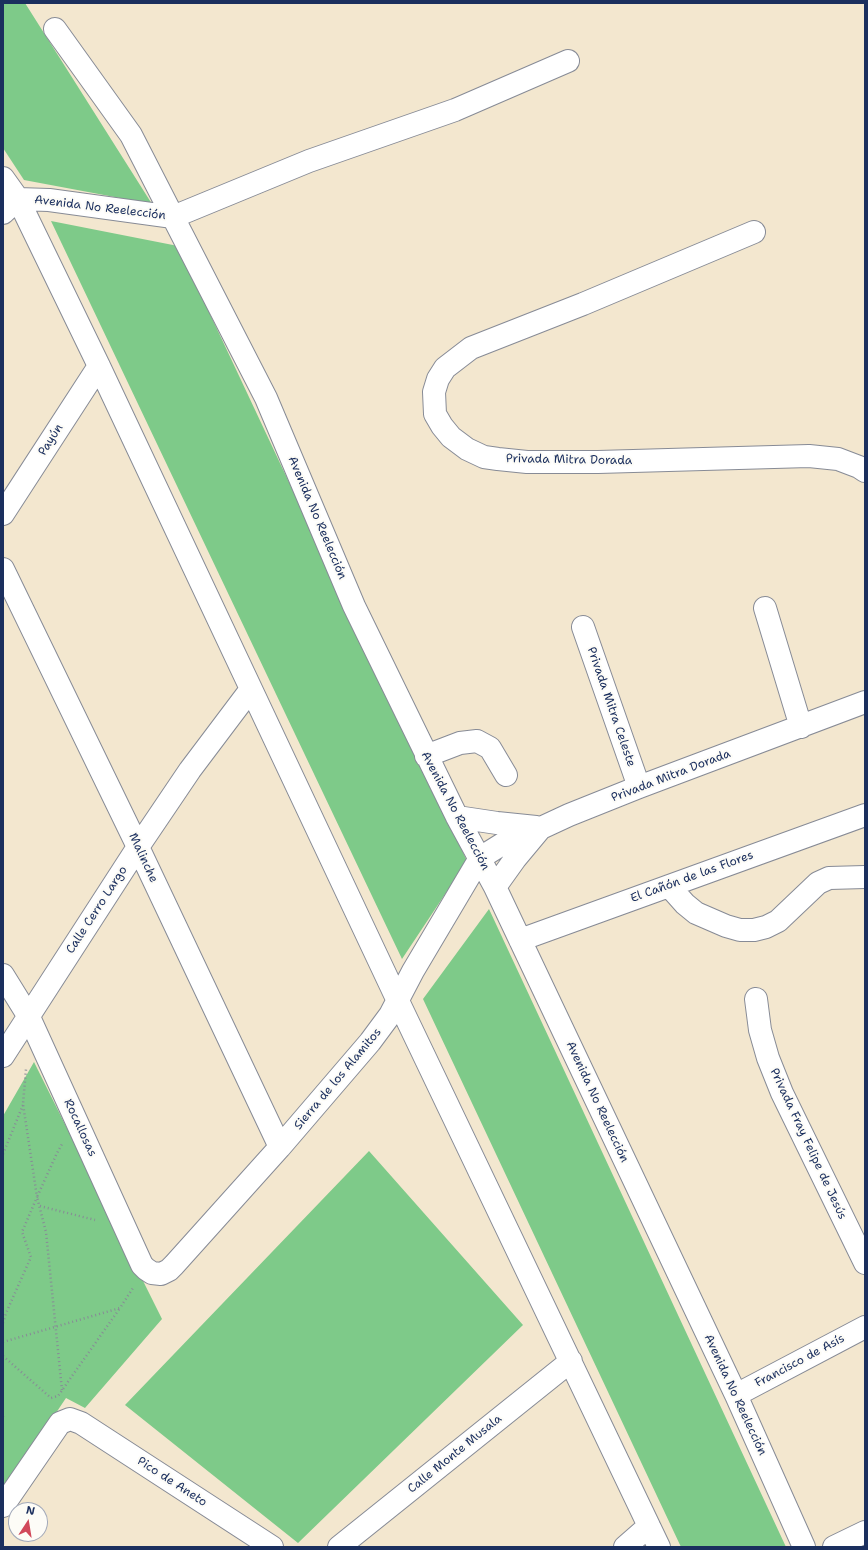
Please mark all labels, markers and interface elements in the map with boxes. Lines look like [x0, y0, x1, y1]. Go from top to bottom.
street label: Avenida No Reelección [33, 193, 167, 223]
street label: Payún [36, 422, 66, 458]
street label: Privada Mitra Dorada [506, 452, 632, 468]
street label: Avenida No Reelección [285, 454, 349, 582]
street label: Privada Mitra Celeste [584, 645, 638, 769]
street label: Privada Mitra Dorada [609, 747, 733, 805]
street label: Avenida No Reelección [418, 749, 492, 873]
street label: Malinche [125, 831, 161, 885]
street label: El Cañón de las Flores [629, 848, 755, 906]
street label: Calle Cerro Largo [63, 864, 131, 956]
street label: Sierra de los Alamitos [291, 1025, 385, 1133]
street label: Avenida No Reelección [563, 1039, 631, 1165]
street label: Privada Fray Felipe de Jesús [767, 1066, 849, 1222]
street label: Rocallosas [60, 1097, 100, 1159]
street label: Francisco de Asís [753, 1331, 847, 1391]
street label: Avenida No Reelección [701, 1332, 769, 1458]
street label: Calle Monte Musala [405, 1412, 505, 1496]
street label: Pico de Aneto [134, 1454, 210, 1510]
north arrow [8, 1502, 48, 1542]
text: N [25, 1503, 36, 1519]

